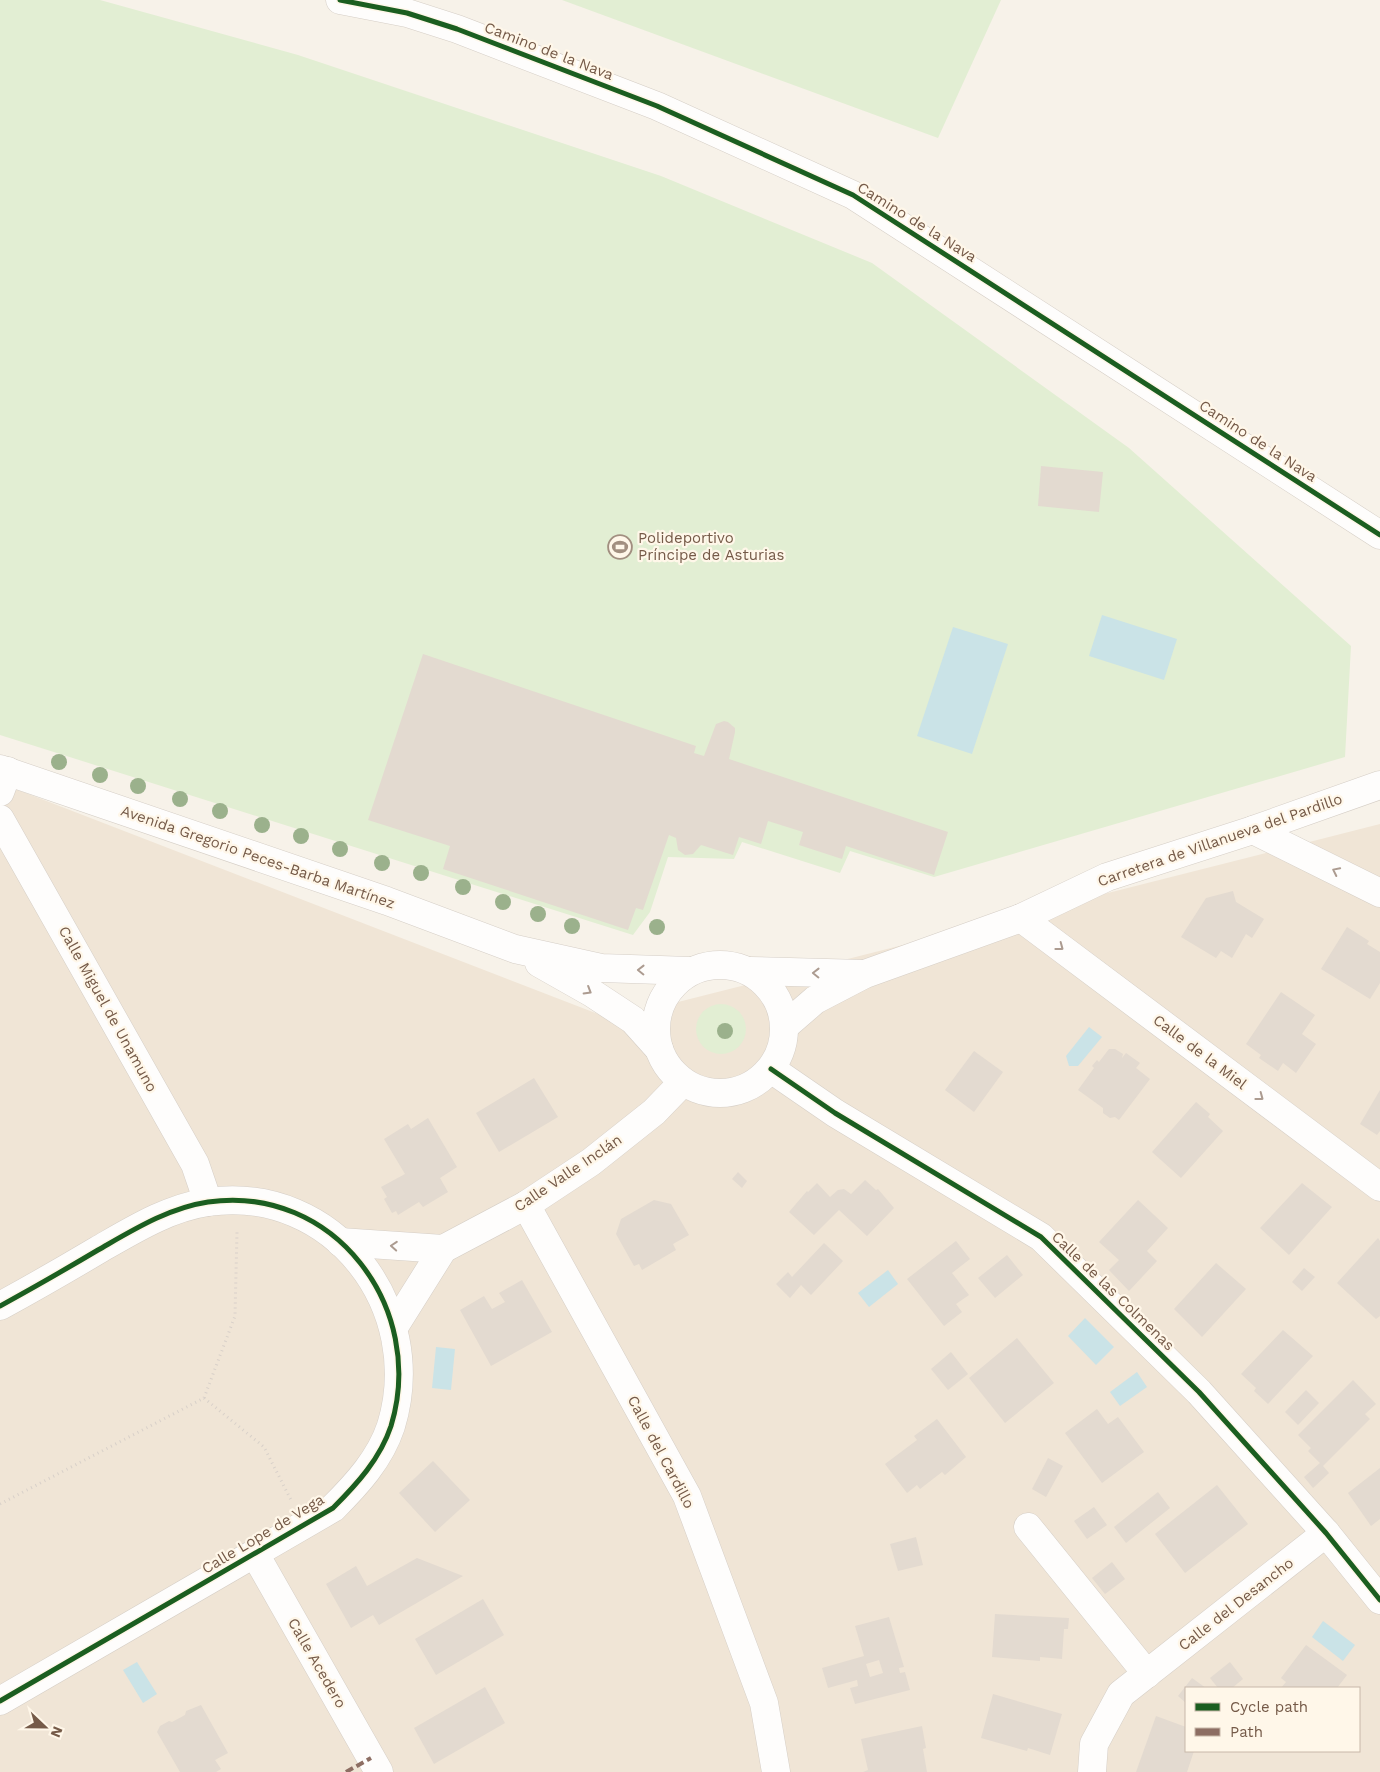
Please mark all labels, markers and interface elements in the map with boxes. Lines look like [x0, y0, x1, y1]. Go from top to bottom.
street label: Camino de la Nava [482, 18, 617, 84]
street label: Camino de la Nava [854, 178, 980, 266]
street label: Camino de la Nava [1196, 396, 1321, 486]
place label: Polideportivo Príncipe de Asturias [638, 529, 785, 564]
sports icon: Polideportivo Príncipe de Asturias [607, 534, 633, 560]
street label: Carretera de Villanueva del Pardillo [1095, 790, 1345, 890]
street label: Avenida Gregorio Peces-Barba Martínez [119, 801, 397, 913]
one-way arrow [1332, 867, 1341, 877]
street label: Calle Miguel de Unamuno [55, 923, 161, 1095]
one-way arrow [1054, 941, 1064, 950]
one-way arrow [637, 965, 645, 976]
one-way arrow [812, 968, 820, 978]
one-way arrow [583, 984, 592, 994]
street label: Calle de la Miel [1150, 1011, 1251, 1093]
one-way arrow [1254, 1091, 1264, 1100]
street label: Calle Valle Inclán [511, 1130, 625, 1216]
street label: Calle de las Colmenas [1048, 1228, 1178, 1354]
one-way arrow [390, 1240, 398, 1251]
street label: Calle del Cardillo [624, 1392, 698, 1512]
street label: Calle Lope de Vega [199, 1490, 328, 1578]
street label: Calle del Desancho [1175, 1554, 1297, 1654]
street label: Calle Acedero [284, 1615, 350, 1711]
legend [1185, 1687, 1360, 1752]
text: Cycle path [1230, 1698, 1308, 1716]
north arrow [20, 1702, 70, 1752]
text: Path [1230, 1723, 1263, 1741]
text: N [48, 1724, 66, 1740]

